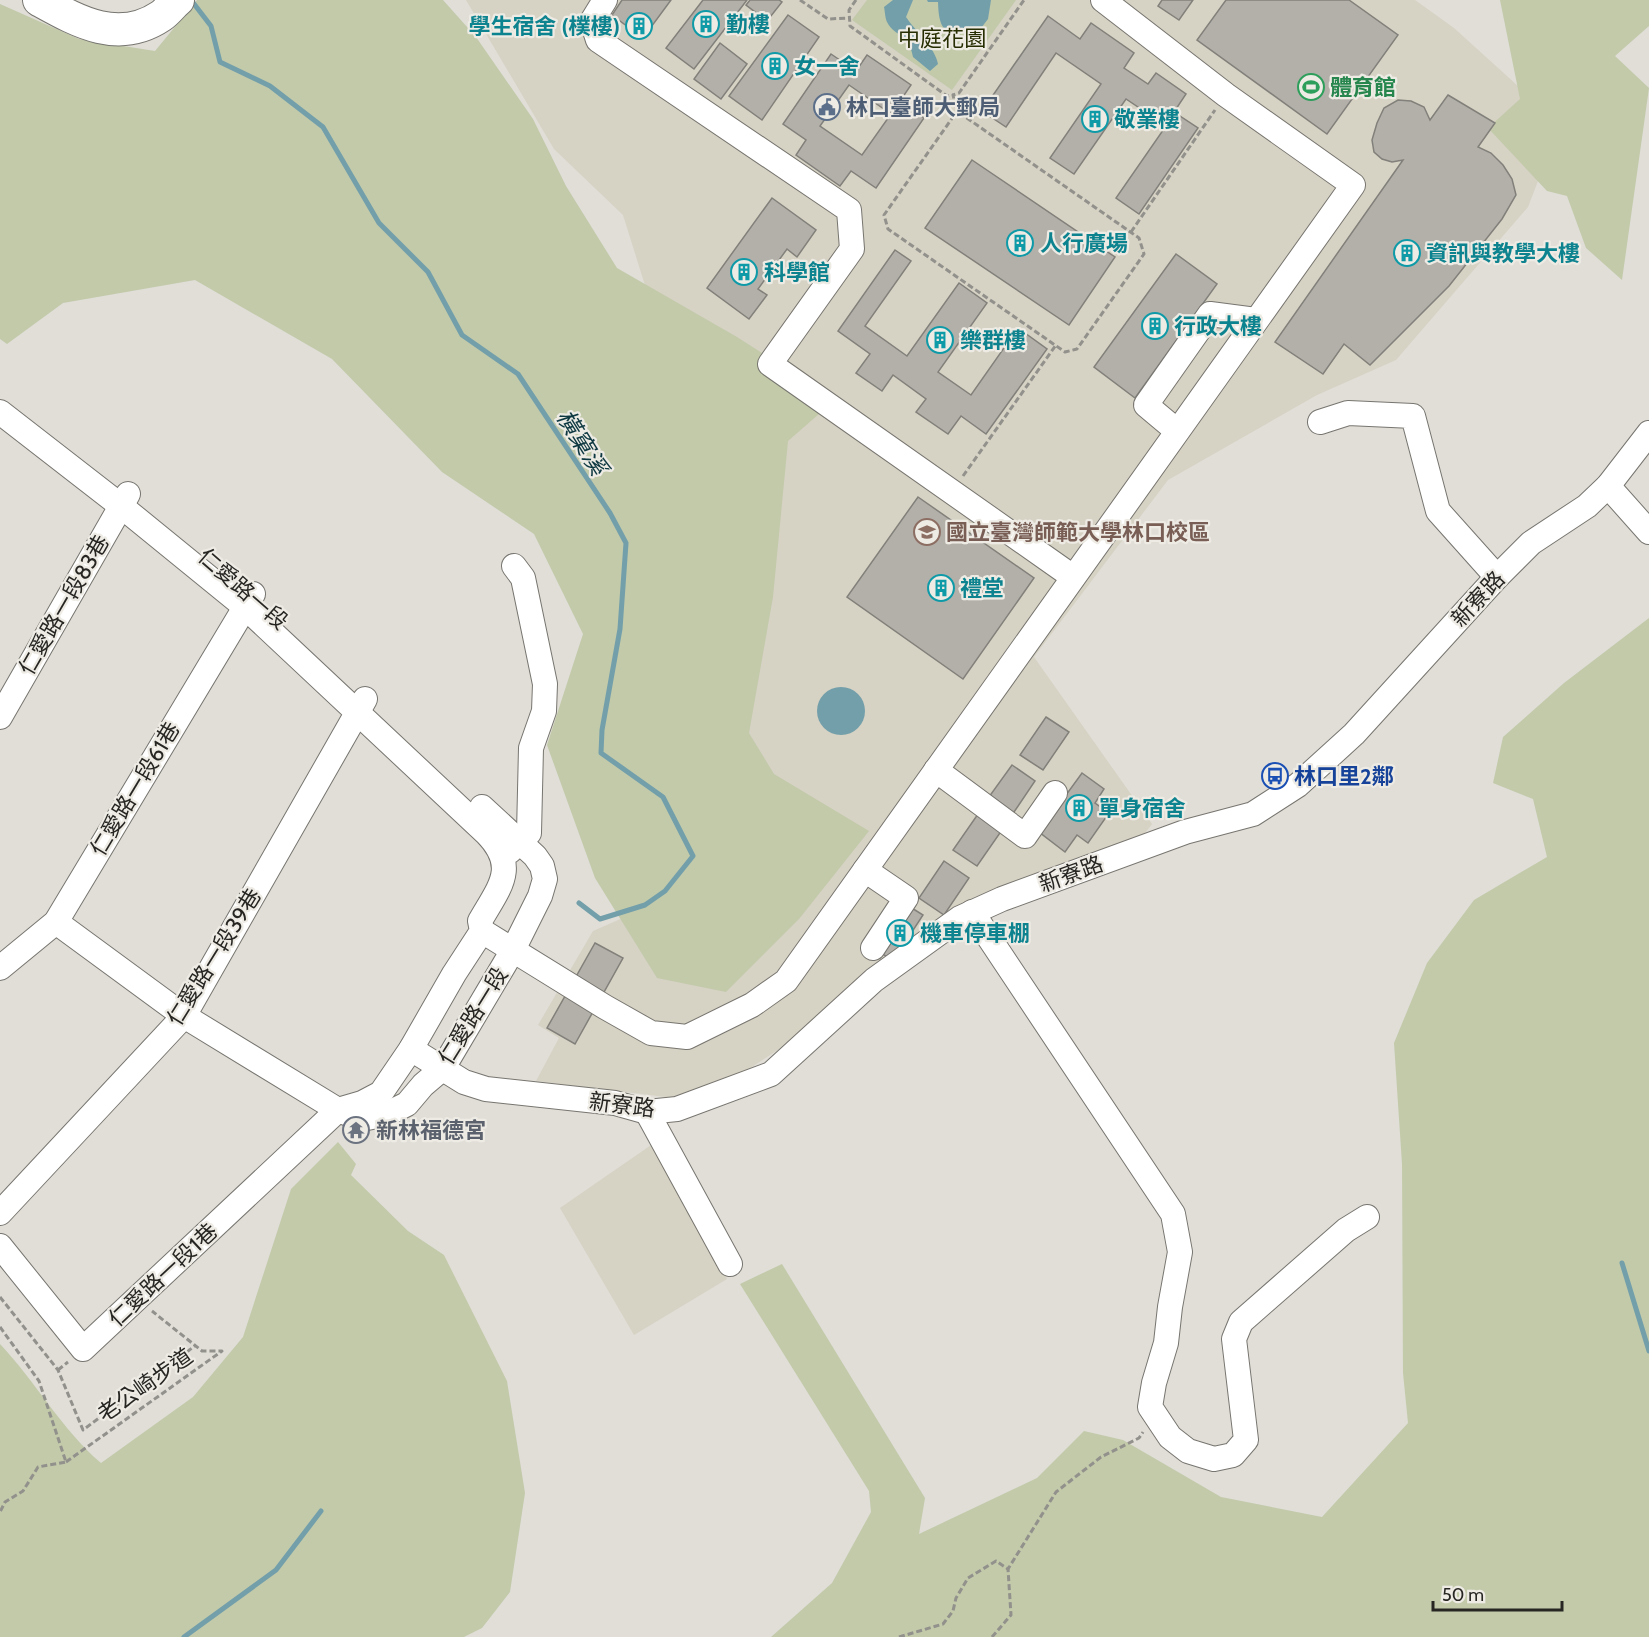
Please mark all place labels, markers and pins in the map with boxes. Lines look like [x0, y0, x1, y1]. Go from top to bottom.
building icon: 勤樓 [691, 9, 721, 39]
building icon: 學生宿舍 (樸樓) [624, 11, 654, 41]
place label: 勤樓 [726, 11, 770, 38]
place label: 學生宿舍 (樸樓) [469, 13, 620, 40]
building icon: 女一舍 [760, 51, 790, 81]
place label: 女一舍 [794, 53, 860, 80]
sports icon: 體育館 [1296, 72, 1326, 102]
place label: 體育館 [1330, 74, 1396, 101]
public building icon: 林口臺師大郵局 [812, 92, 842, 122]
place label: 林口臺師大郵局 [846, 94, 1000, 121]
building icon: 敬業樓 [1080, 104, 1110, 134]
place label: 敬業樓 [1114, 106, 1180, 133]
building icon: 人行廣場 [1005, 228, 1035, 258]
place label: 人行廣場 [1040, 230, 1128, 257]
building icon: 資訊與教學大樓 [1392, 238, 1422, 268]
place label: 資訊與教學大樓 [1426, 240, 1580, 267]
building icon: 科學館 [729, 257, 759, 287]
place label: 科學館 [764, 259, 830, 286]
building icon: 行政大樓 [1140, 311, 1170, 341]
place label: 行政大樓 [1174, 313, 1262, 340]
building icon: 樂群樓 [925, 325, 955, 355]
place label: 樂群樓 [960, 327, 1026, 354]
school or university icon: 國立臺灣師範大學林口校區 [912, 517, 942, 547]
place label: 國立臺灣師範大學林口校區 [946, 519, 1210, 546]
building icon: 禮堂 [926, 573, 956, 603]
place label: 禮堂 [960, 575, 1004, 602]
bus stop icon: 林口里2鄰 [1260, 761, 1290, 791]
place label: 林口里2鄰 [1294, 763, 1394, 790]
building icon: 單身宿舍 [1064, 793, 1094, 823]
place label: 單身宿舍 [1098, 795, 1186, 822]
building icon: 機車停車棚 [885, 918, 915, 948]
place label: 機車停車棚 [920, 920, 1030, 947]
temple icon: 新林福德宮 [341, 1115, 371, 1145]
place label: 新林福德宮 [376, 1117, 486, 1144]

